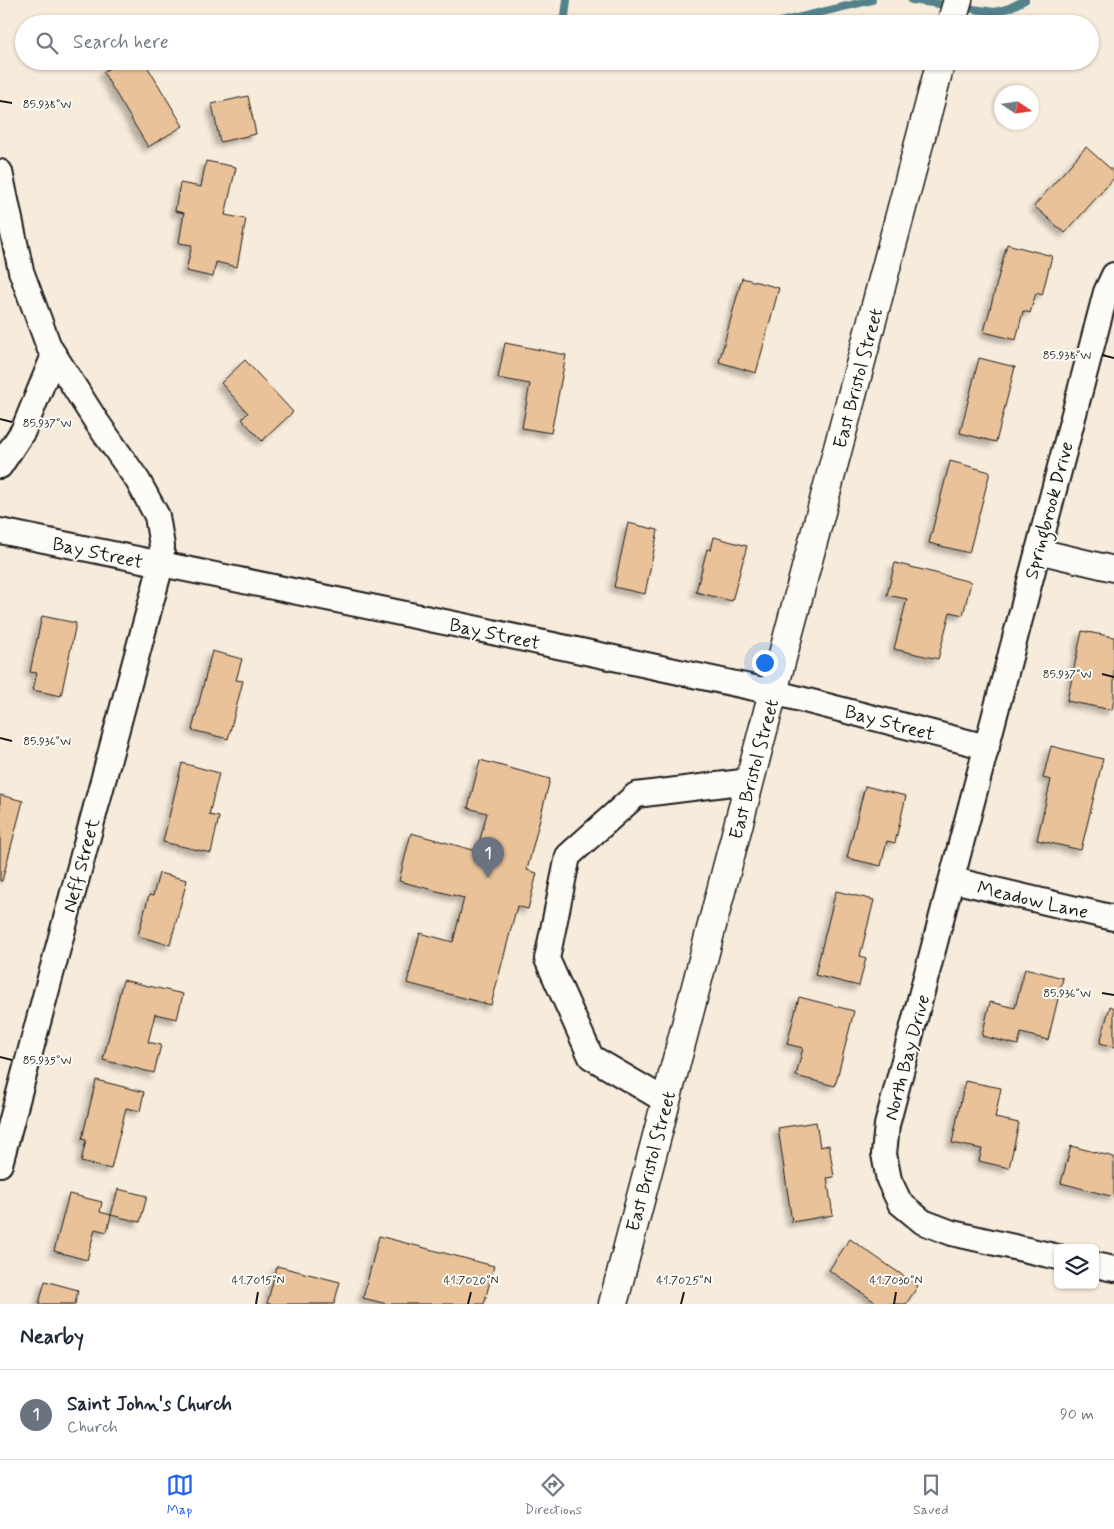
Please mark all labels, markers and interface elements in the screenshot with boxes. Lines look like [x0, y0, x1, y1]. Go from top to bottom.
search box [15, 15, 1099, 70]
icon: search [33, 29, 61, 57]
text: Search here [73, 30, 169, 55]
north arrow [994, 85, 1039, 130]
text: 85.938°W [23, 97, 71, 113]
street label: East Bristol Street [828, 305, 889, 451]
text: 85.938°W [1043, 348, 1091, 364]
text: 85.937°W [23, 416, 71, 432]
street label: Springbrook Drive [1019, 439, 1083, 583]
street label: Bay Street [50, 532, 145, 575]
street label: Bay Street [447, 613, 542, 656]
your location [752, 650, 778, 676]
text: 85.937°W [1043, 667, 1091, 683]
street label: East Bristol Street [724, 696, 785, 842]
street label: Bay Street [842, 699, 937, 747]
text: 85.936°W [23, 734, 71, 750]
street label: Neff Street [57, 815, 106, 915]
pin: 1 [472, 837, 504, 878]
street label: Meadow Lane [975, 876, 1091, 925]
text: 85.936°W [1043, 986, 1091, 1002]
street label: North Bay Drive [879, 992, 936, 1123]
text: 85.935°W [23, 1053, 71, 1069]
street label: East Bristol Street [621, 1088, 682, 1234]
map controls [1054, 1244, 1099, 1289]
button: layers [1054, 1244, 1099, 1289]
text: 41.7015°N [231, 1273, 285, 1289]
text: 41.7020°N [443, 1273, 499, 1289]
text: 41.7025°N [656, 1273, 712, 1289]
text: 41.7030°N [870, 1273, 922, 1289]
text: Nearby [20, 1323, 84, 1351]
text: Saint John's Church [67, 1392, 232, 1417]
text: 1 [32, 1404, 40, 1425]
text: 90 m [1060, 1404, 1094, 1425]
text: Church [67, 1417, 118, 1438]
tab: Map [166, 1471, 194, 1519]
tab: Directions [525, 1471, 582, 1519]
tab: Saved [913, 1471, 948, 1519]

